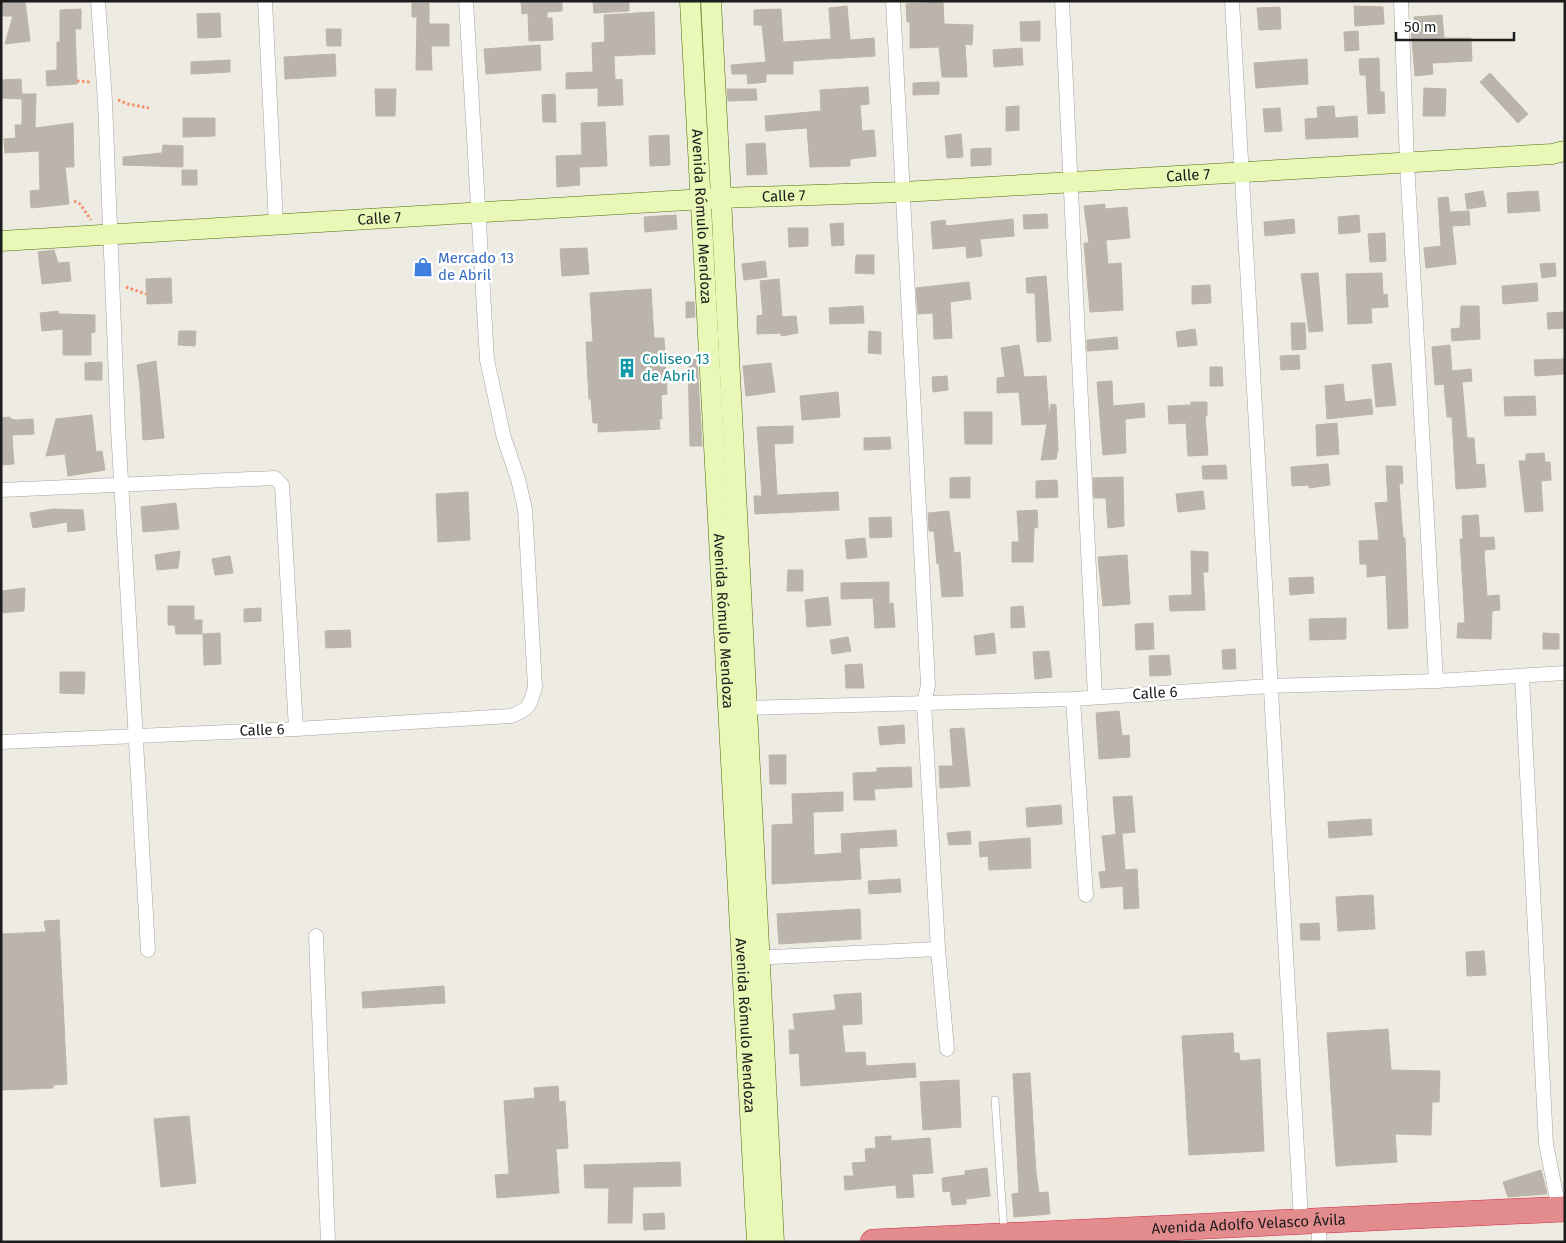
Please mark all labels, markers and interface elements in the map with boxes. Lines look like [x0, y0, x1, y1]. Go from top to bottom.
scale bar [1396, 10, 1514, 42]
text: 50 m [1404, 18, 1437, 36]
street label: Avenida Rómulo Mendoza [688, 129, 715, 305]
street label: Calle 7 [1166, 165, 1211, 186]
street label: Calle 7 [761, 186, 806, 206]
street label: Calle 7 [357, 208, 402, 229]
place label: Mercado 13 de Abril [438, 249, 514, 284]
shop icon: Mercado 13 de Abril [412, 256, 434, 278]
place label: Coliseo 13 de Abril [642, 350, 709, 385]
building icon: Coliseo 13 de Abril [616, 357, 638, 379]
street label: Avenida Rómulo Mendoza [710, 533, 737, 709]
street label: Calle 6 [1132, 683, 1178, 703]
street label: Calle 6 [239, 720, 285, 740]
street label: Avenida Rómulo Mendoza [732, 937, 759, 1114]
street label: Avenida Adolfo Velasco Ávila [1151, 1210, 1346, 1238]

